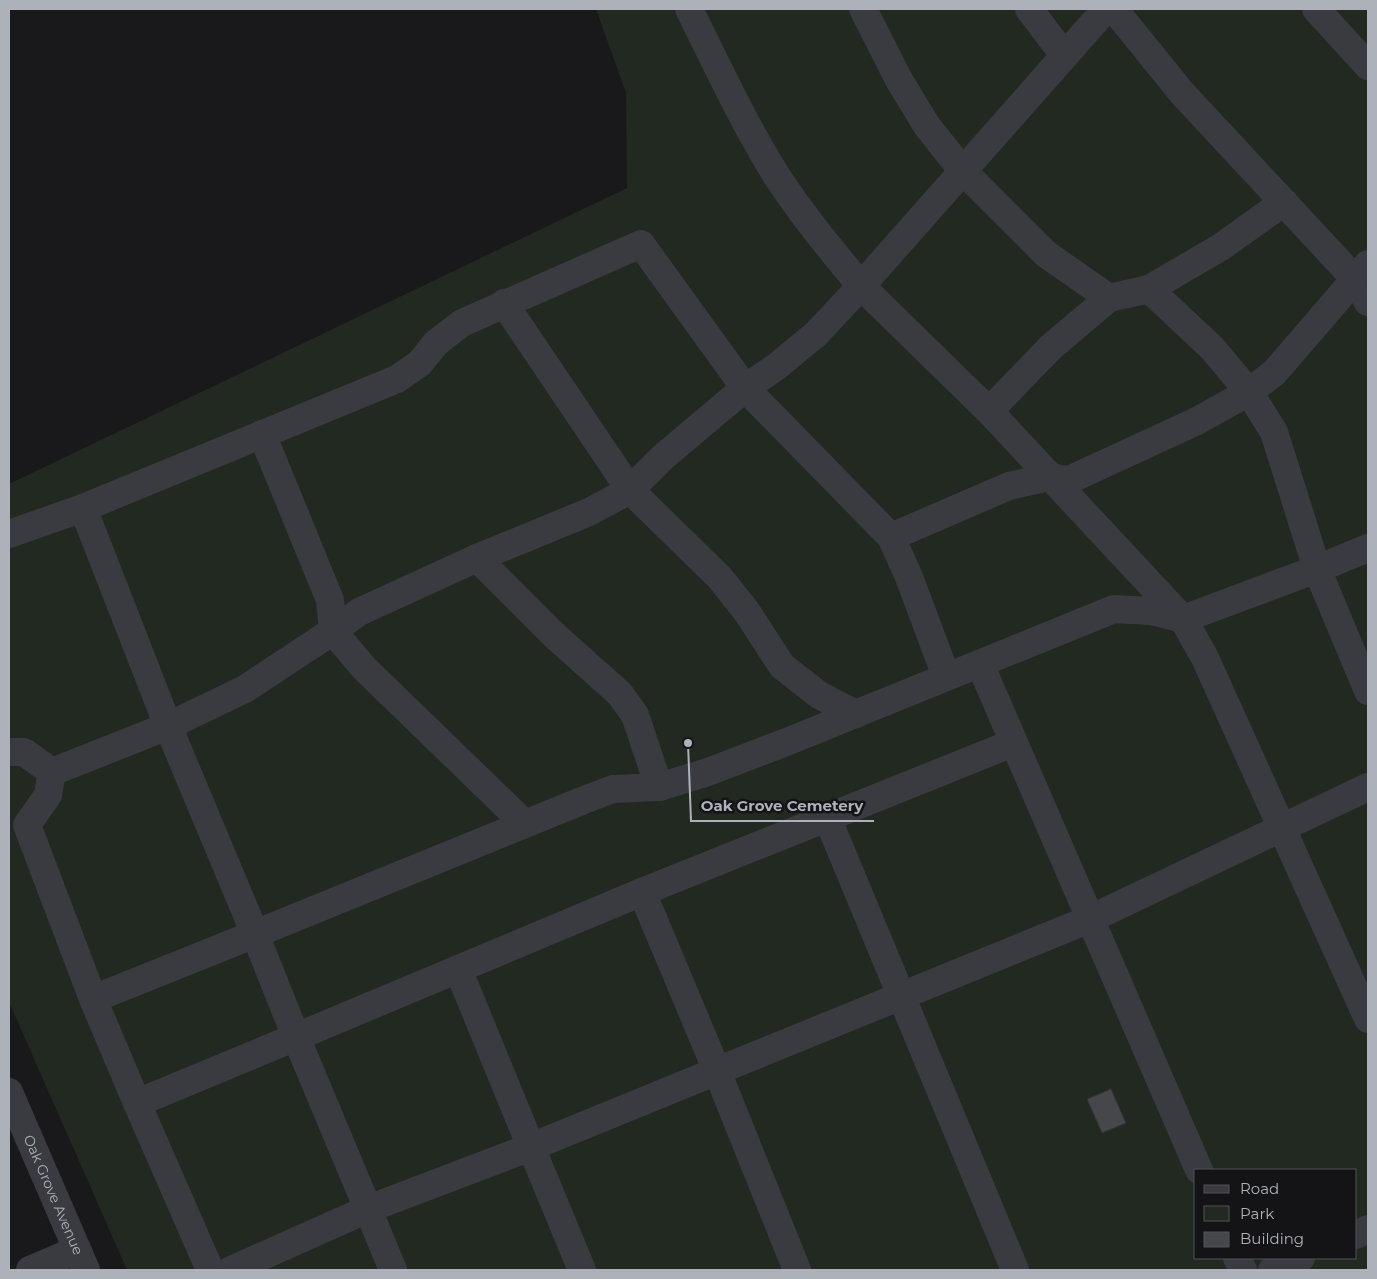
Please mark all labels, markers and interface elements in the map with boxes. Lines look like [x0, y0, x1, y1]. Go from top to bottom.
callout: Oak Grove Cemetery [691, 791, 874, 821]
text: Oak Grove Cemetery [701, 796, 864, 815]
street label: Oak Grove Avenue [20, 1132, 87, 1258]
legend [1194, 1169, 1357, 1259]
text: Road [1240, 1179, 1279, 1198]
text: Park [1240, 1204, 1274, 1223]
text: Building [1240, 1229, 1304, 1248]

